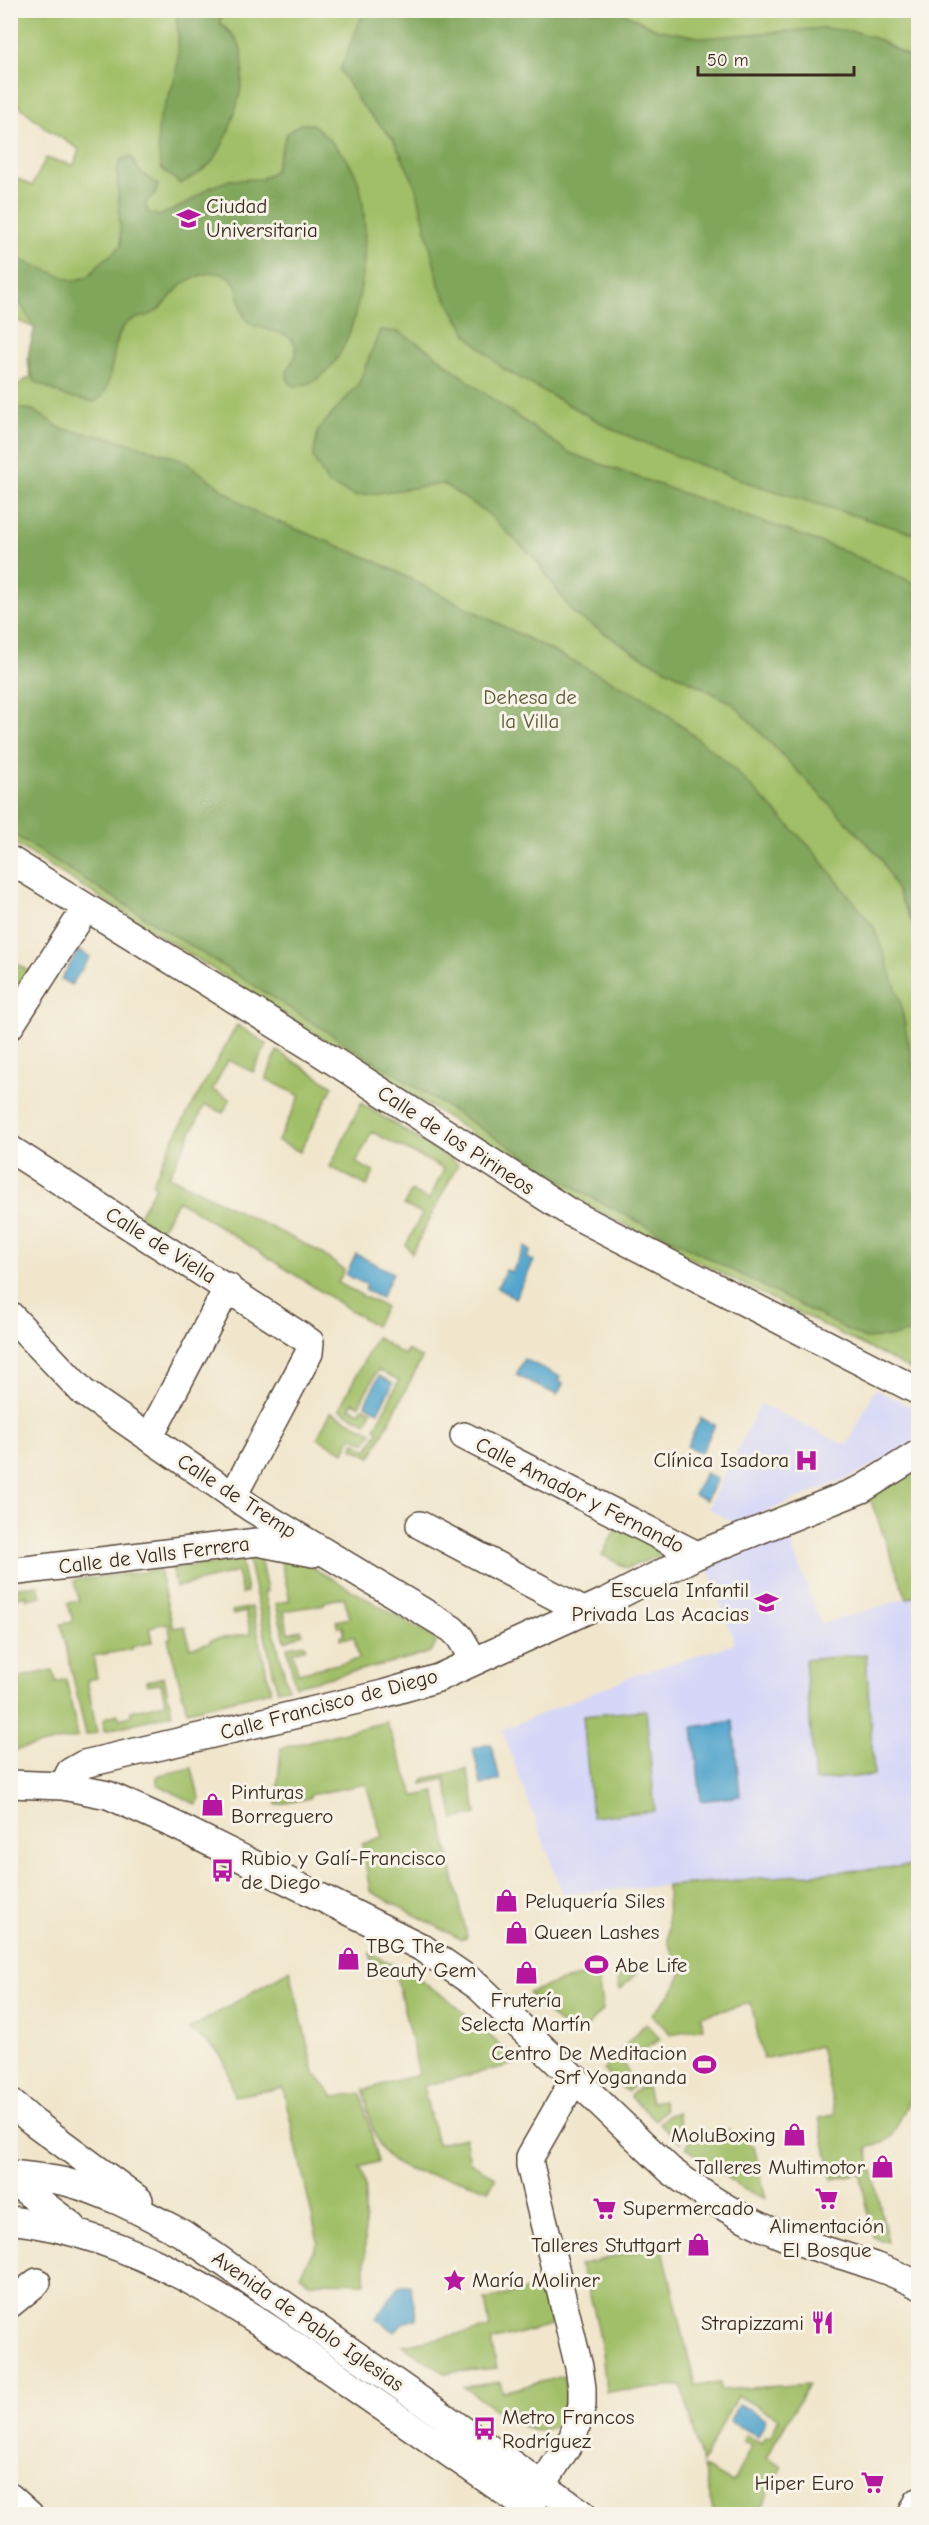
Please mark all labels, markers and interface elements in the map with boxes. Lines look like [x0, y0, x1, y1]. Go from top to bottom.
scale bar [698, 39, 854, 77]
text: 50 m [707, 50, 749, 71]
place label: Ciudad Universitaria [206, 194, 318, 242]
school or university icon: Ciudad Universitaria [175, 205, 201, 231]
park label: Dehesa de la Villa [483, 685, 577, 733]
street label: Calle de los Pirineos [373, 1080, 539, 1200]
street label: Calle de Viella [101, 1202, 221, 1288]
street label: Calle Amador y Fernando [472, 1432, 688, 1558]
hospital icon: Clínica Isadora [794, 1447, 820, 1473]
place label: Clínica Isadora [654, 1448, 789, 1472]
street label: Calle de Tremp [173, 1449, 301, 1543]
street label: Calle de Valls Ferrera [57, 1531, 251, 1579]
place label: Escuela Infantil Privada Las Acacias [572, 1578, 749, 1626]
school or university icon: Escuela Infantil Privada Las Acacias [754, 1589, 780, 1615]
street label: Calle Francisco de Diego [218, 1663, 440, 1745]
place label: Pinturas Borreguero [231, 1780, 333, 1828]
shop icon: Pinturas Borreguero [200, 1791, 226, 1817]
place label: Rubio y Galí-Francisco de Diego [241, 1846, 446, 1894]
bus stop icon: Rubio y Galí-Francisco de Diego [210, 1857, 236, 1883]
shop icon: Peluquería Siles [494, 1888, 520, 1914]
place label: Peluquería Siles [525, 1889, 665, 1913]
shop icon: Queen Lashes [503, 1919, 529, 1945]
place label: Queen Lashes [534, 1920, 660, 1944]
place label: TBG The Beauty Gem [366, 1934, 476, 1982]
shop icon: TBG The Beauty Gem [335, 1945, 361, 1971]
sports icon: Abe Life [584, 1952, 610, 1978]
place label: Abe Life [615, 1953, 687, 1977]
shop icon: Frutería Selecta Martín [513, 1959, 539, 1985]
place label: Frutería Selecta Martín [461, 1988, 591, 2036]
place label: Centro De Meditacion Srf Yogananda [491, 2041, 687, 2089]
sports icon: Centro De Meditacion Srf Yogananda [692, 2052, 718, 2078]
shop icon: MoluBoxing [781, 2122, 807, 2148]
place label: MoluBoxing [671, 2123, 776, 2147]
shop icon: Talleres Multimotor [870, 2154, 896, 2180]
place label: Talleres Multimotor [694, 2155, 866, 2179]
supermarket icon: Alimentación El Bosque [814, 2185, 840, 2211]
supermarket icon: Supermercado [592, 2195, 618, 2221]
place label: Supermercado [623, 2196, 754, 2220]
place label: Alimentación El Bosque [770, 2214, 884, 2262]
shop icon: Talleres Stuttgart [686, 2232, 712, 2258]
place label: Talleres Stuttgart [531, 2233, 682, 2257]
street label: Avenida de Pablo Iglesias [208, 2246, 408, 2396]
place icon: María Moliner [441, 2267, 467, 2293]
place label: María Moliner [472, 2268, 601, 2292]
restaurant icon: Strapizzami [809, 2310, 835, 2336]
place label: Strapizzami [701, 2311, 804, 2335]
place label: Metro Francos Rodríguez [502, 2405, 635, 2453]
bus stop icon: Metro Francos Rodríguez [471, 2416, 497, 2442]
supermarket icon: Hiper Euro [859, 2470, 885, 2496]
place label: Hiper Euro [755, 2471, 854, 2495]

